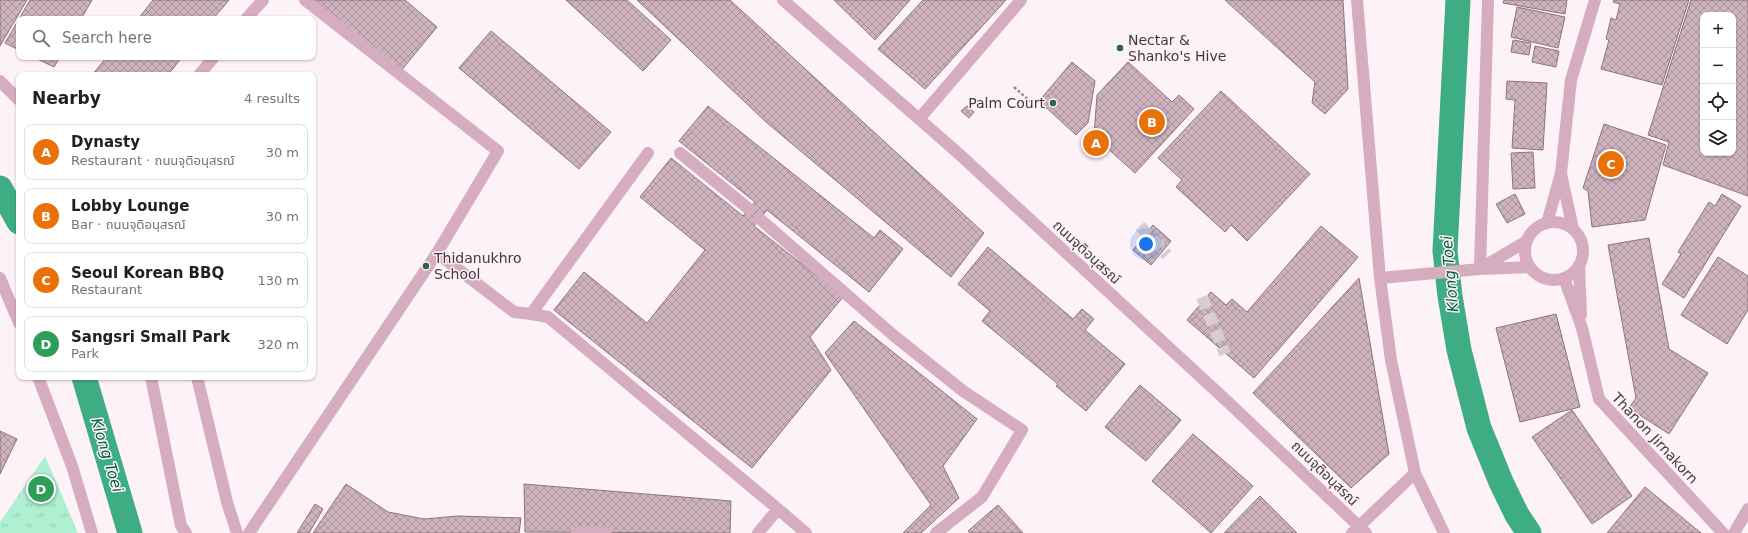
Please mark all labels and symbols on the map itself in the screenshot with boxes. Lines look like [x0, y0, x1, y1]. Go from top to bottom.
place label: Nectar & Shanko's Hive [1128, 32, 1226, 64]
marker: Nectar & Shanko's Hive [1115, 43, 1125, 53]
place label: Palm Court [968, 95, 1045, 111]
marker: Palm Court [1048, 98, 1058, 108]
pin: B [1139, 107, 1165, 137]
pin: A [1083, 128, 1109, 158]
pin: C [1598, 149, 1624, 179]
street label: ถนนจุติอนุสรณ์ [1049, 217, 1124, 288]
your location [1136, 234, 1156, 254]
water label: Klong Toei [1438, 234, 1462, 313]
place label: Thidanukhro School [433, 250, 522, 282]
marker: Thidanukhro School [421, 261, 431, 271]
street label: Thanon Jirnakorn [1608, 389, 1701, 487]
water label: Klong Toei [87, 416, 127, 495]
street label: ถนนจุติอนุสรณ์ [1288, 437, 1362, 509]
pin: D [28, 474, 54, 504]

